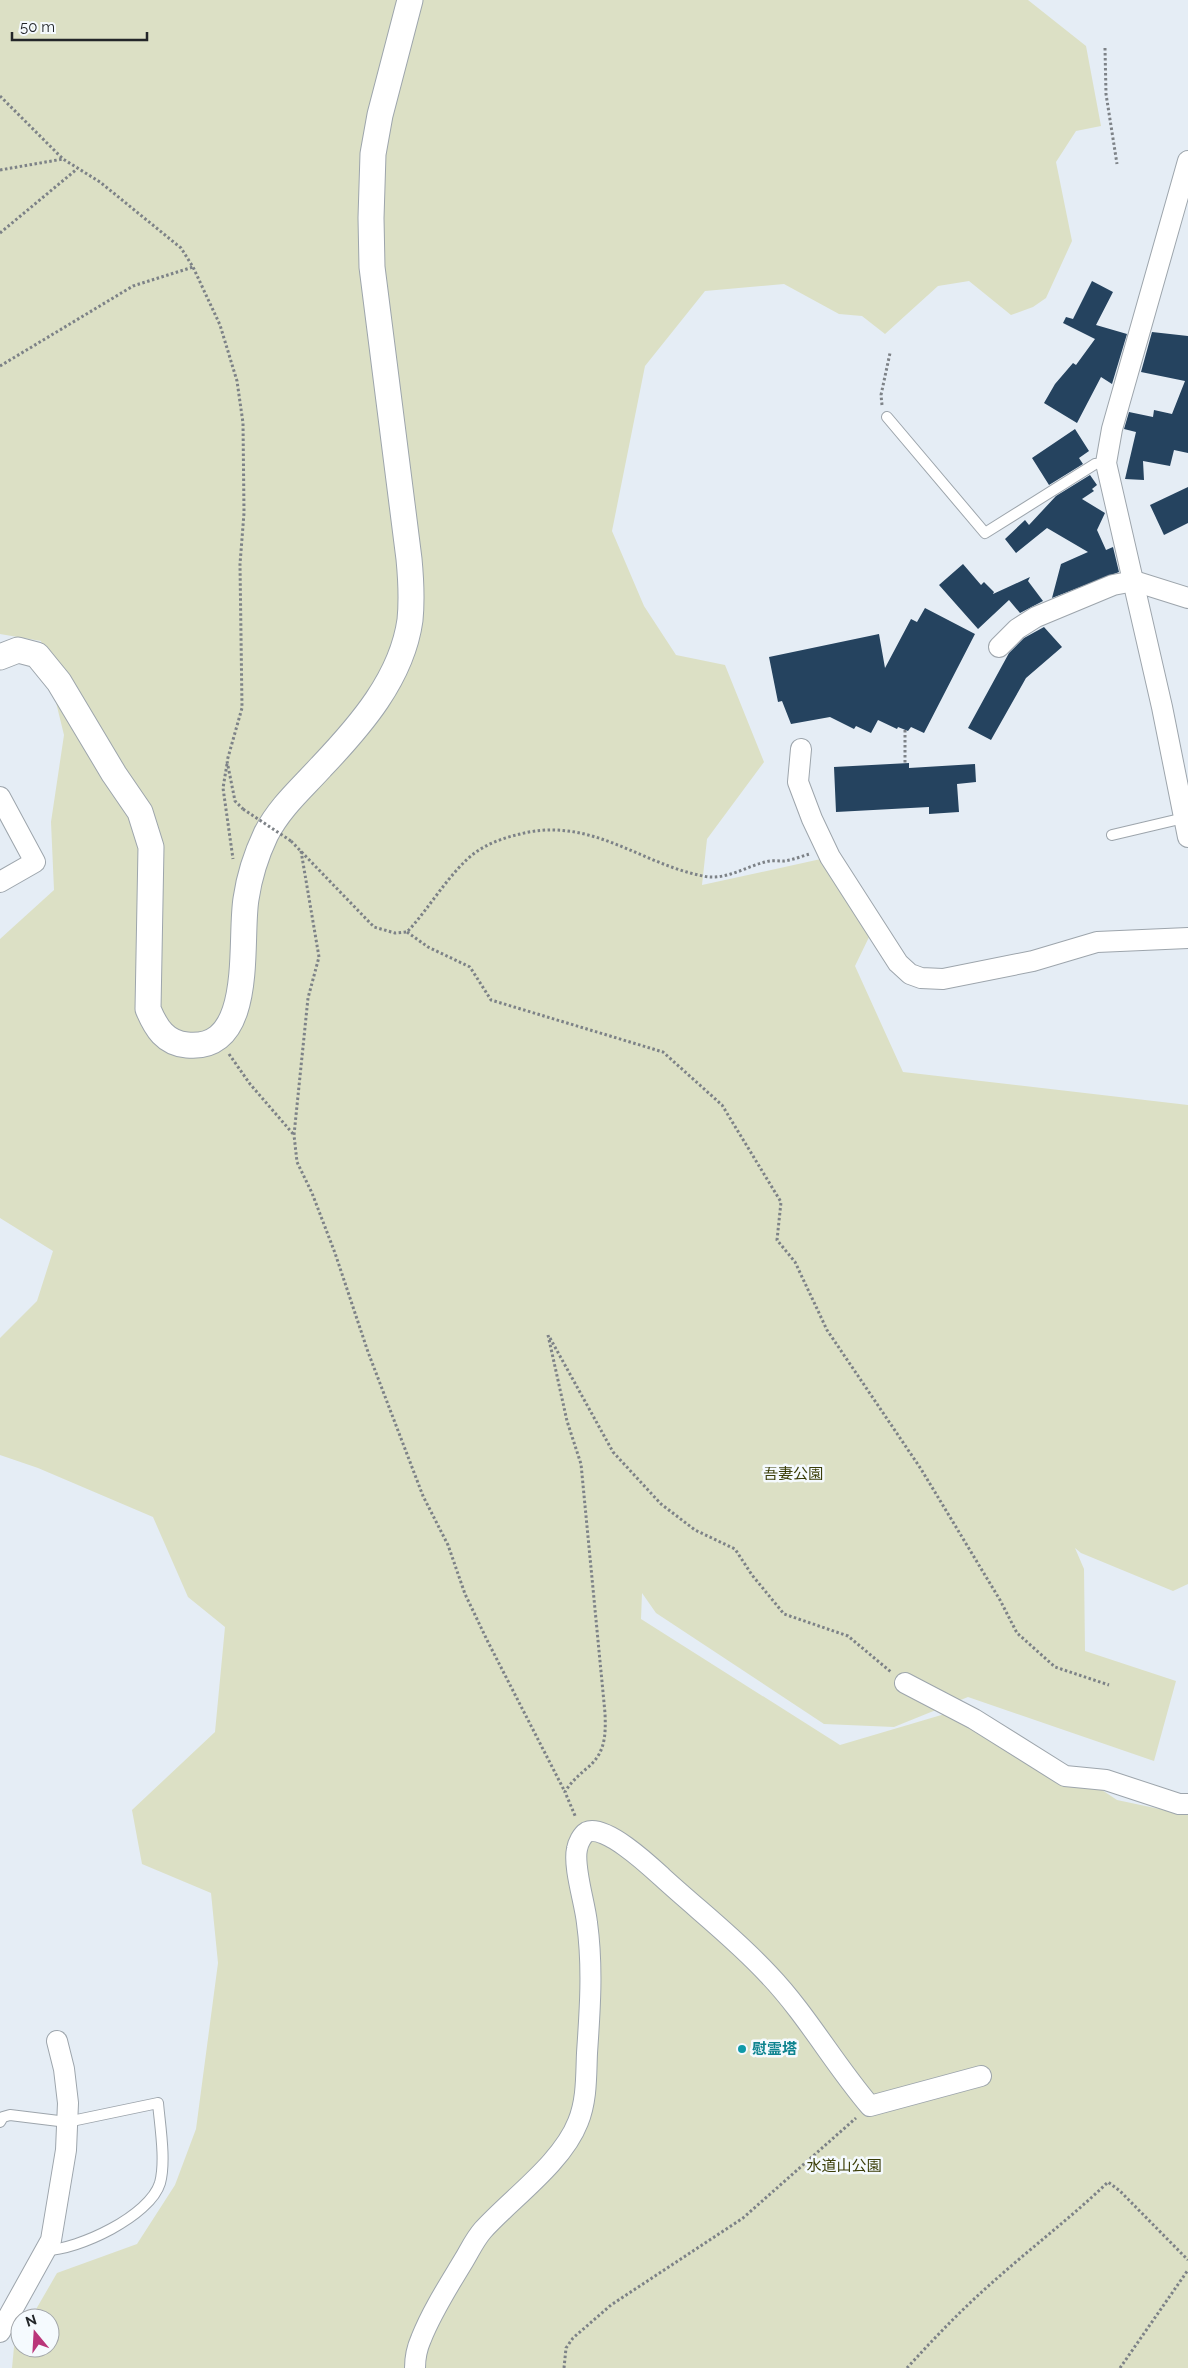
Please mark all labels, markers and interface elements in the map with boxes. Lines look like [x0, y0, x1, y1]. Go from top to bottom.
scale bar [12, 10, 148, 42]
text: 50 m [20, 18, 55, 36]
park label: 吾妻公園 [763, 1465, 823, 1483]
place label: 慰霊塔 [752, 2040, 797, 2058]
marker: 慰霊塔 [736, 2043, 748, 2055]
park label: 水道山公園 [806, 2157, 882, 2175]
north arrow [10, 2308, 60, 2358]
text: N [23, 2311, 39, 2330]

